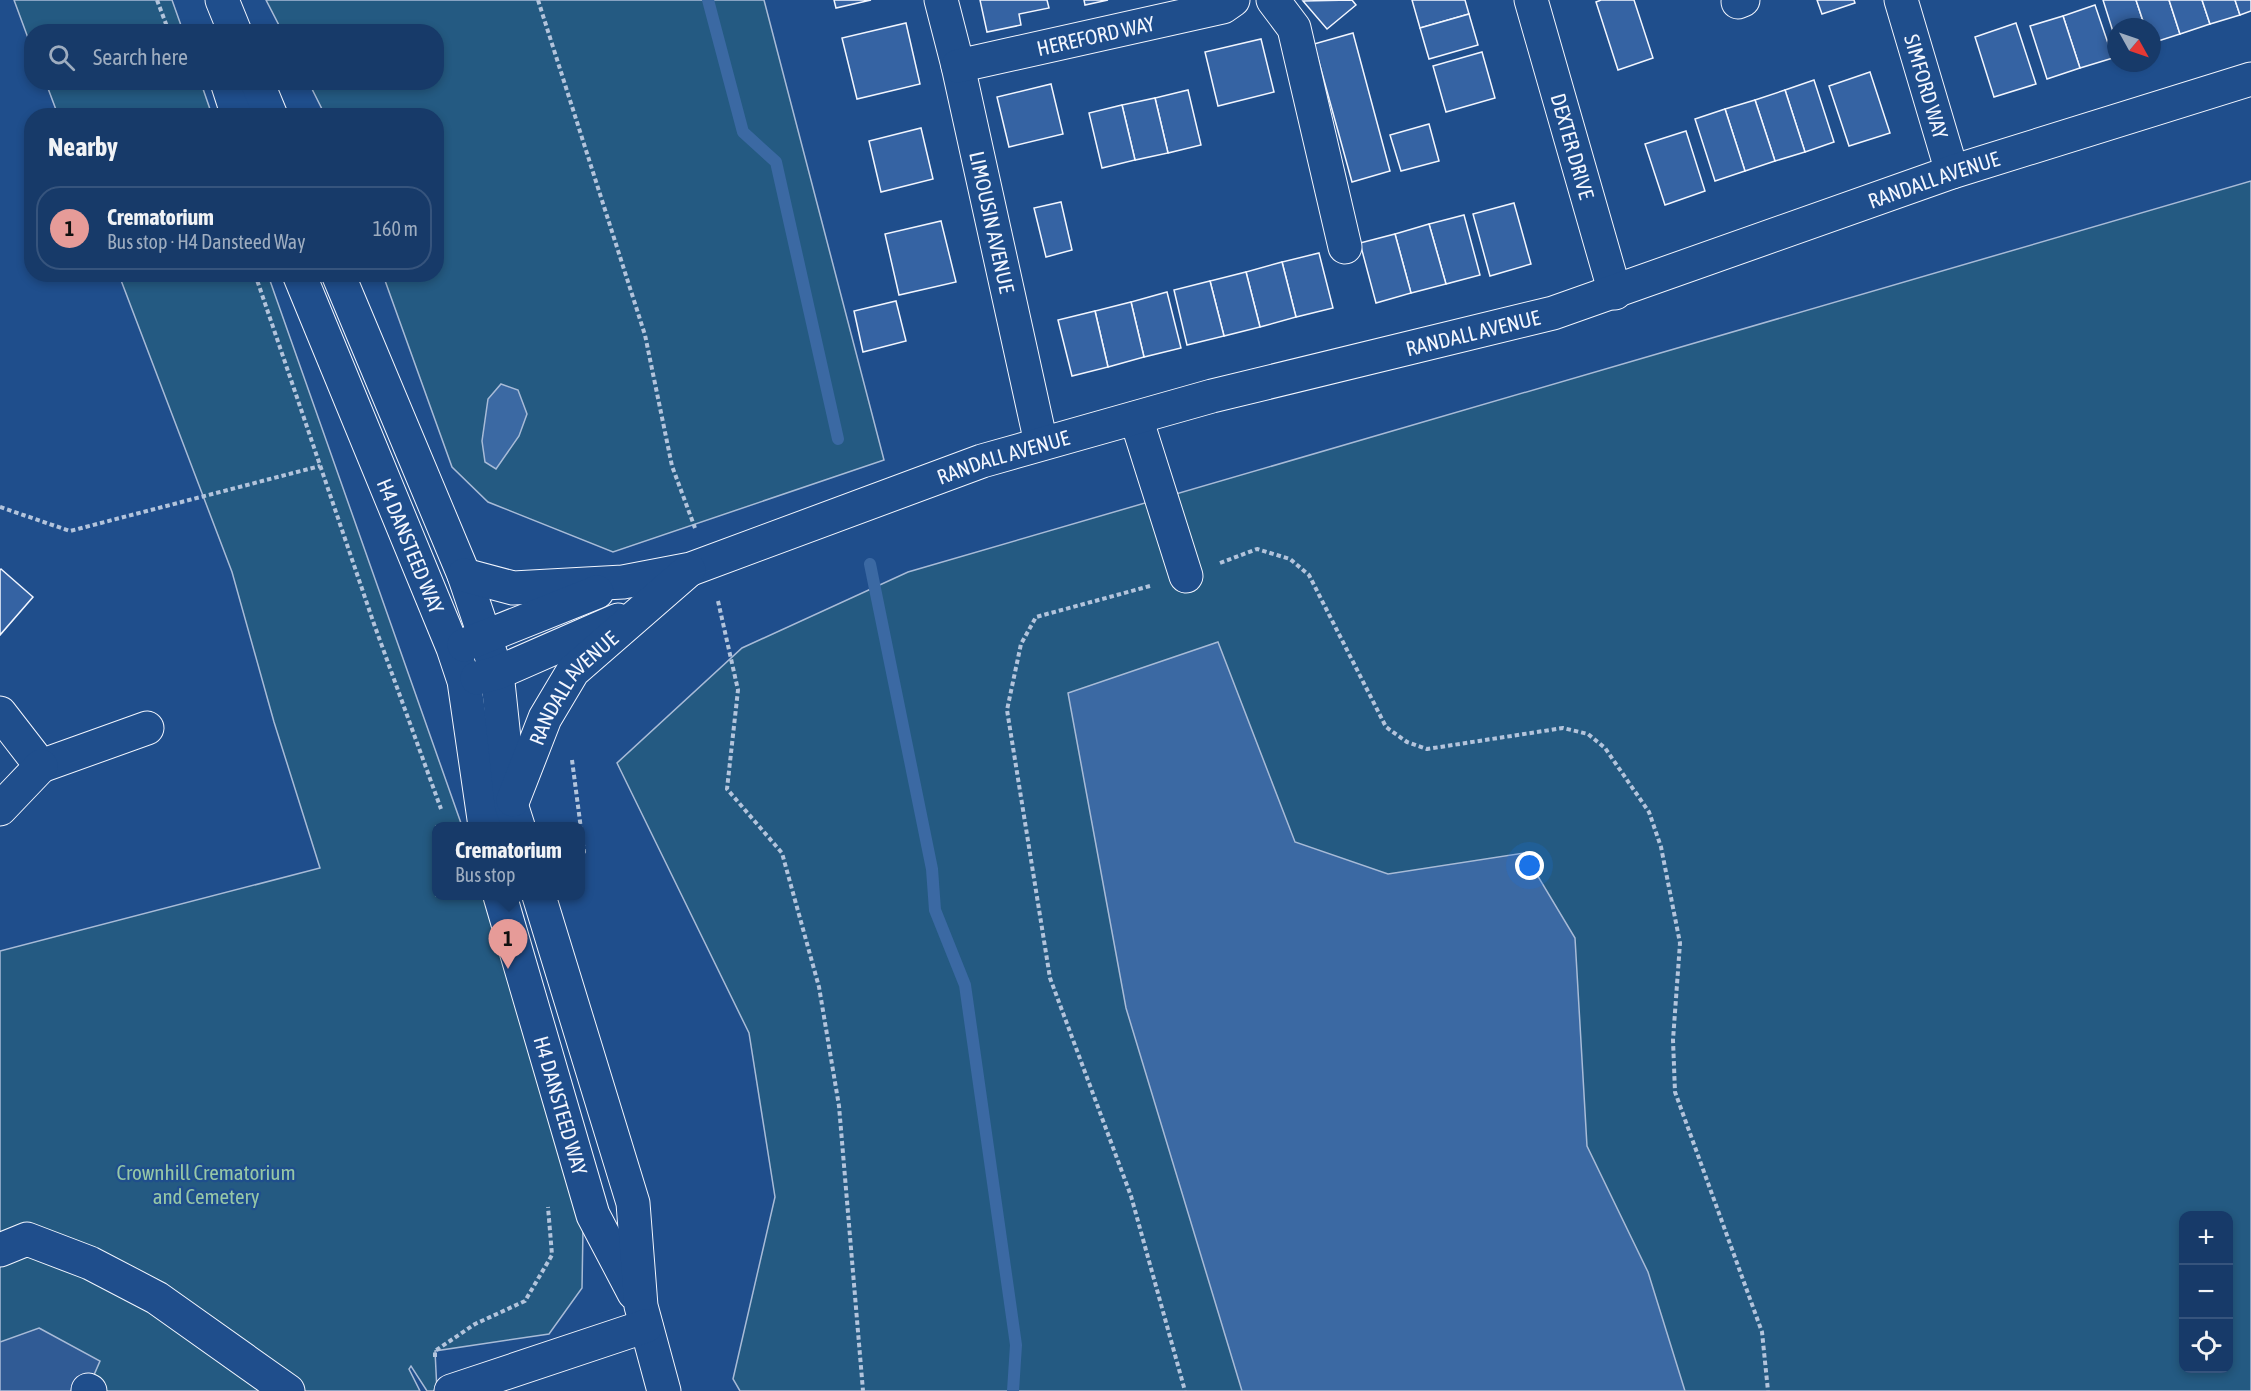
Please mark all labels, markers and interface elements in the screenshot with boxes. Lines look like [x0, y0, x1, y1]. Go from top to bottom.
street label: HEREFORD WAY [1034, 10, 1157, 60]
north arrow [2107, 18, 2161, 72]
search box [24, 24, 444, 90]
street label: SIMFORD WAY [1900, 31, 1954, 142]
icon: search [45, 41, 78, 74]
text: Search here [93, 44, 188, 70]
street label: DEXTER DRIVE [1546, 91, 1599, 202]
text: Nearby [48, 132, 118, 162]
street label: RANDALL AVENUE [1865, 146, 2002, 213]
street label: LIMOUSIN AVENUE [965, 149, 1020, 295]
text: Crematorium [107, 204, 214, 230]
text: 1 [65, 217, 74, 240]
text: 160 m [373, 217, 418, 240]
text: Bus stop · H4 Dansteed Way [107, 230, 305, 253]
street label: RANDALL AVENUE [1403, 305, 1542, 360]
street label: RANDALL AVENUE [934, 425, 1072, 489]
street label: H4 DANSTEED WAY [373, 475, 450, 617]
street label: RANDALL AVENUE [524, 626, 622, 748]
popup [432, 822, 585, 900]
text: Crematorium [455, 837, 562, 863]
your location [1515, 851, 1544, 880]
text: Bus stop [455, 863, 515, 886]
pin: 1 [488, 920, 528, 969]
street label: H4 DANSTEED WAY [529, 1033, 593, 1178]
park label: Crownhill Crematorium and Cemetery [116, 1160, 296, 1208]
map controls [2179, 1211, 2233, 1373]
button: + [2179, 1211, 2233, 1265]
button: − [2179, 1265, 2233, 1319]
button: locate [2179, 1319, 2233, 1373]

